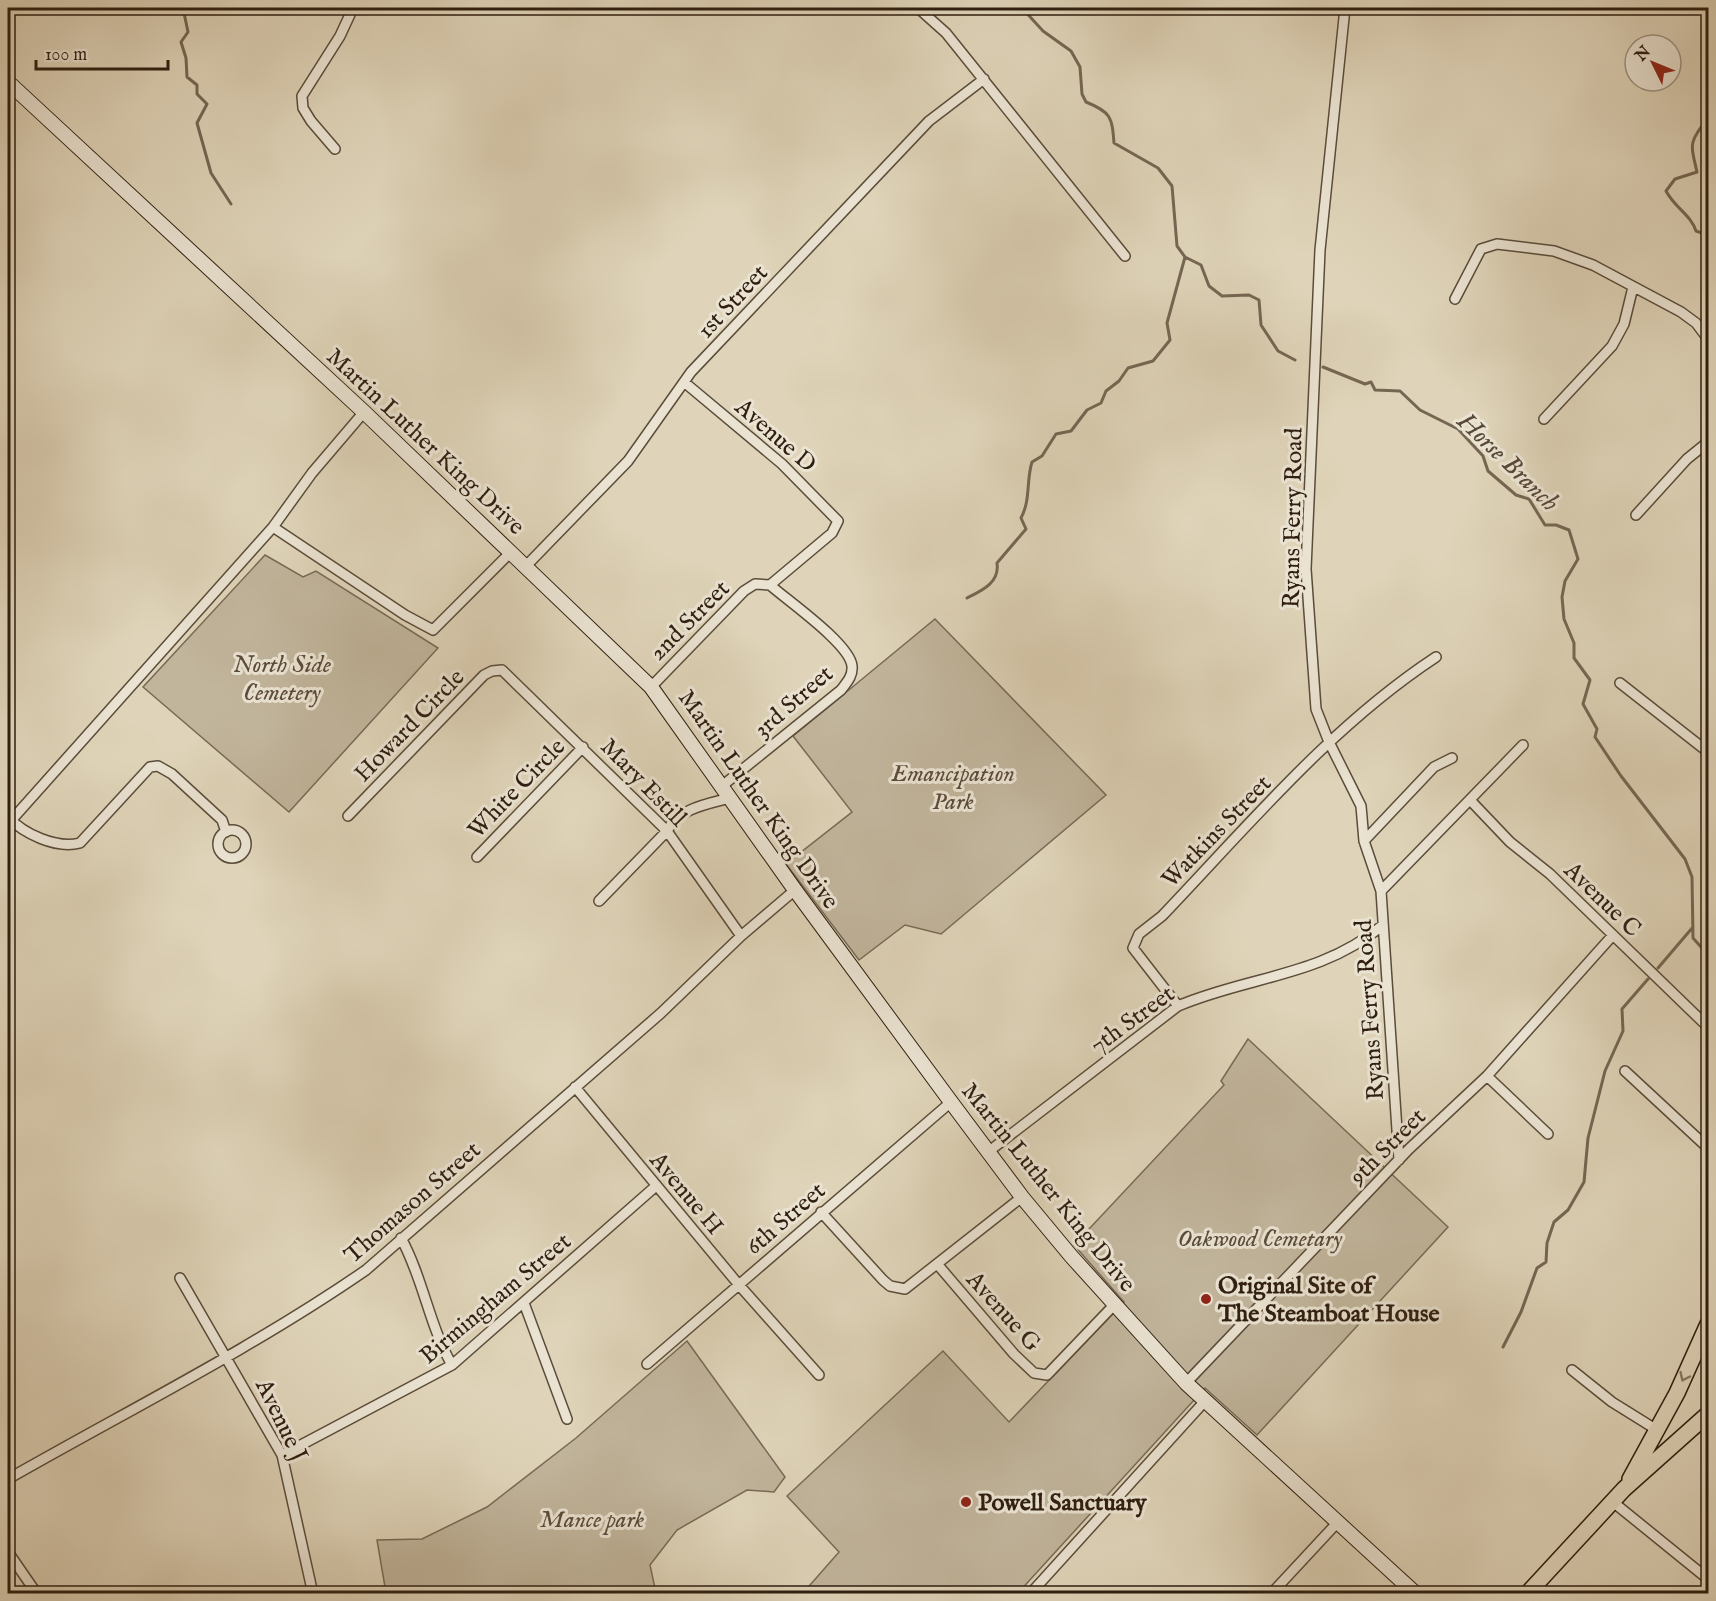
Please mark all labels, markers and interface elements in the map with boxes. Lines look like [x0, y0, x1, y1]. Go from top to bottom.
scale bar [36, 33, 168, 71]
north arrow [1623, 33, 1683, 93]
text: N [1631, 42, 1656, 67]
text: 100 m [45, 44, 87, 67]
street label: 1st Street [691, 258, 775, 346]
street label: Martin Luther King Drive [319, 342, 531, 542]
street label: Avenue D [727, 392, 822, 480]
water label: Horse Branch [1449, 405, 1566, 519]
street label: Ryans Ferry Road [1276, 427, 1311, 609]
street label: 2nd Street [643, 574, 737, 668]
park label: North Side Cemetery [233, 650, 331, 709]
street label: 3rd Street [748, 659, 840, 745]
street label: Howard Circle [348, 663, 472, 789]
street label: Martin Luther King Drive [670, 684, 845, 916]
street label: White Circle [462, 732, 573, 846]
street label: Mary Estill [593, 732, 693, 834]
park label: Emancipation Park [890, 759, 1015, 818]
street label: Watkins Street [1155, 769, 1279, 895]
street label: Avenue C [1556, 855, 1647, 944]
street label: Ryans Ferry Road [1349, 918, 1392, 1101]
street label: 7th Street [1084, 979, 1181, 1061]
street label: Martin Luther King Drive [954, 1077, 1142, 1299]
street label: 9th Street [1342, 1102, 1433, 1193]
street label: Thomason Street [338, 1135, 488, 1271]
street label: Avenue H [641, 1145, 730, 1242]
street label: 6th Street [740, 1176, 832, 1262]
park label: Oakwood Cemetary [1178, 1224, 1343, 1255]
street label: Birmingham Street [414, 1227, 578, 1372]
street label: Avenue G [958, 1265, 1047, 1359]
place label: Original Site of The Steamboat House [1217, 1271, 1440, 1330]
marker: Original Site of The Steamboat House [1199, 1292, 1213, 1306]
one-way arrow [1680, 1371, 1692, 1382]
street label: Avenue J [247, 1373, 314, 1467]
place label: Powell Sanctuary [978, 1488, 1148, 1519]
marker: Powell Sanctuary [959, 1495, 973, 1509]
park label: Mance park [540, 1505, 645, 1536]

